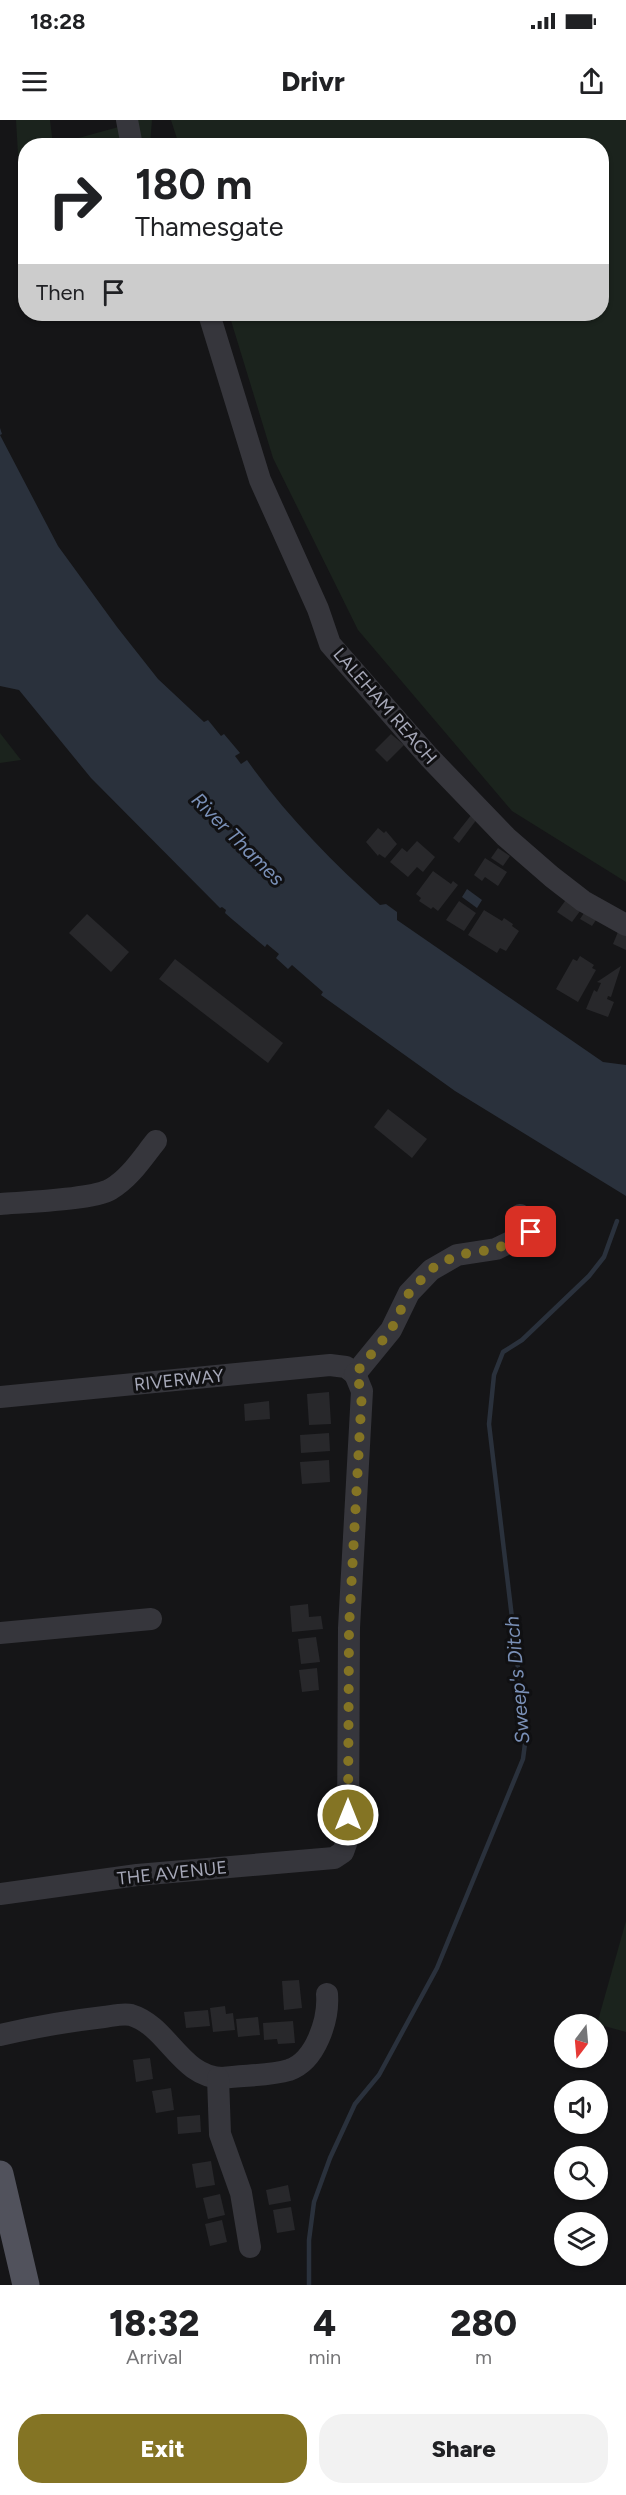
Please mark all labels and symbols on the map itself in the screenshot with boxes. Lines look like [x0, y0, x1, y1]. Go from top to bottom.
street label: LALEHAM REACH [328, 643, 442, 769]
water label: River Thames [187, 788, 290, 891]
pin [505, 1206, 556, 1257]
street label: RIVERWAY [133, 1364, 225, 1396]
water label: Sweep's Ditch [499, 1615, 535, 1745]
position arrow [316, 1783, 380, 1847]
street label: THE AVENUE [116, 1856, 228, 1890]
north arrow [554, 2014, 608, 2068]

